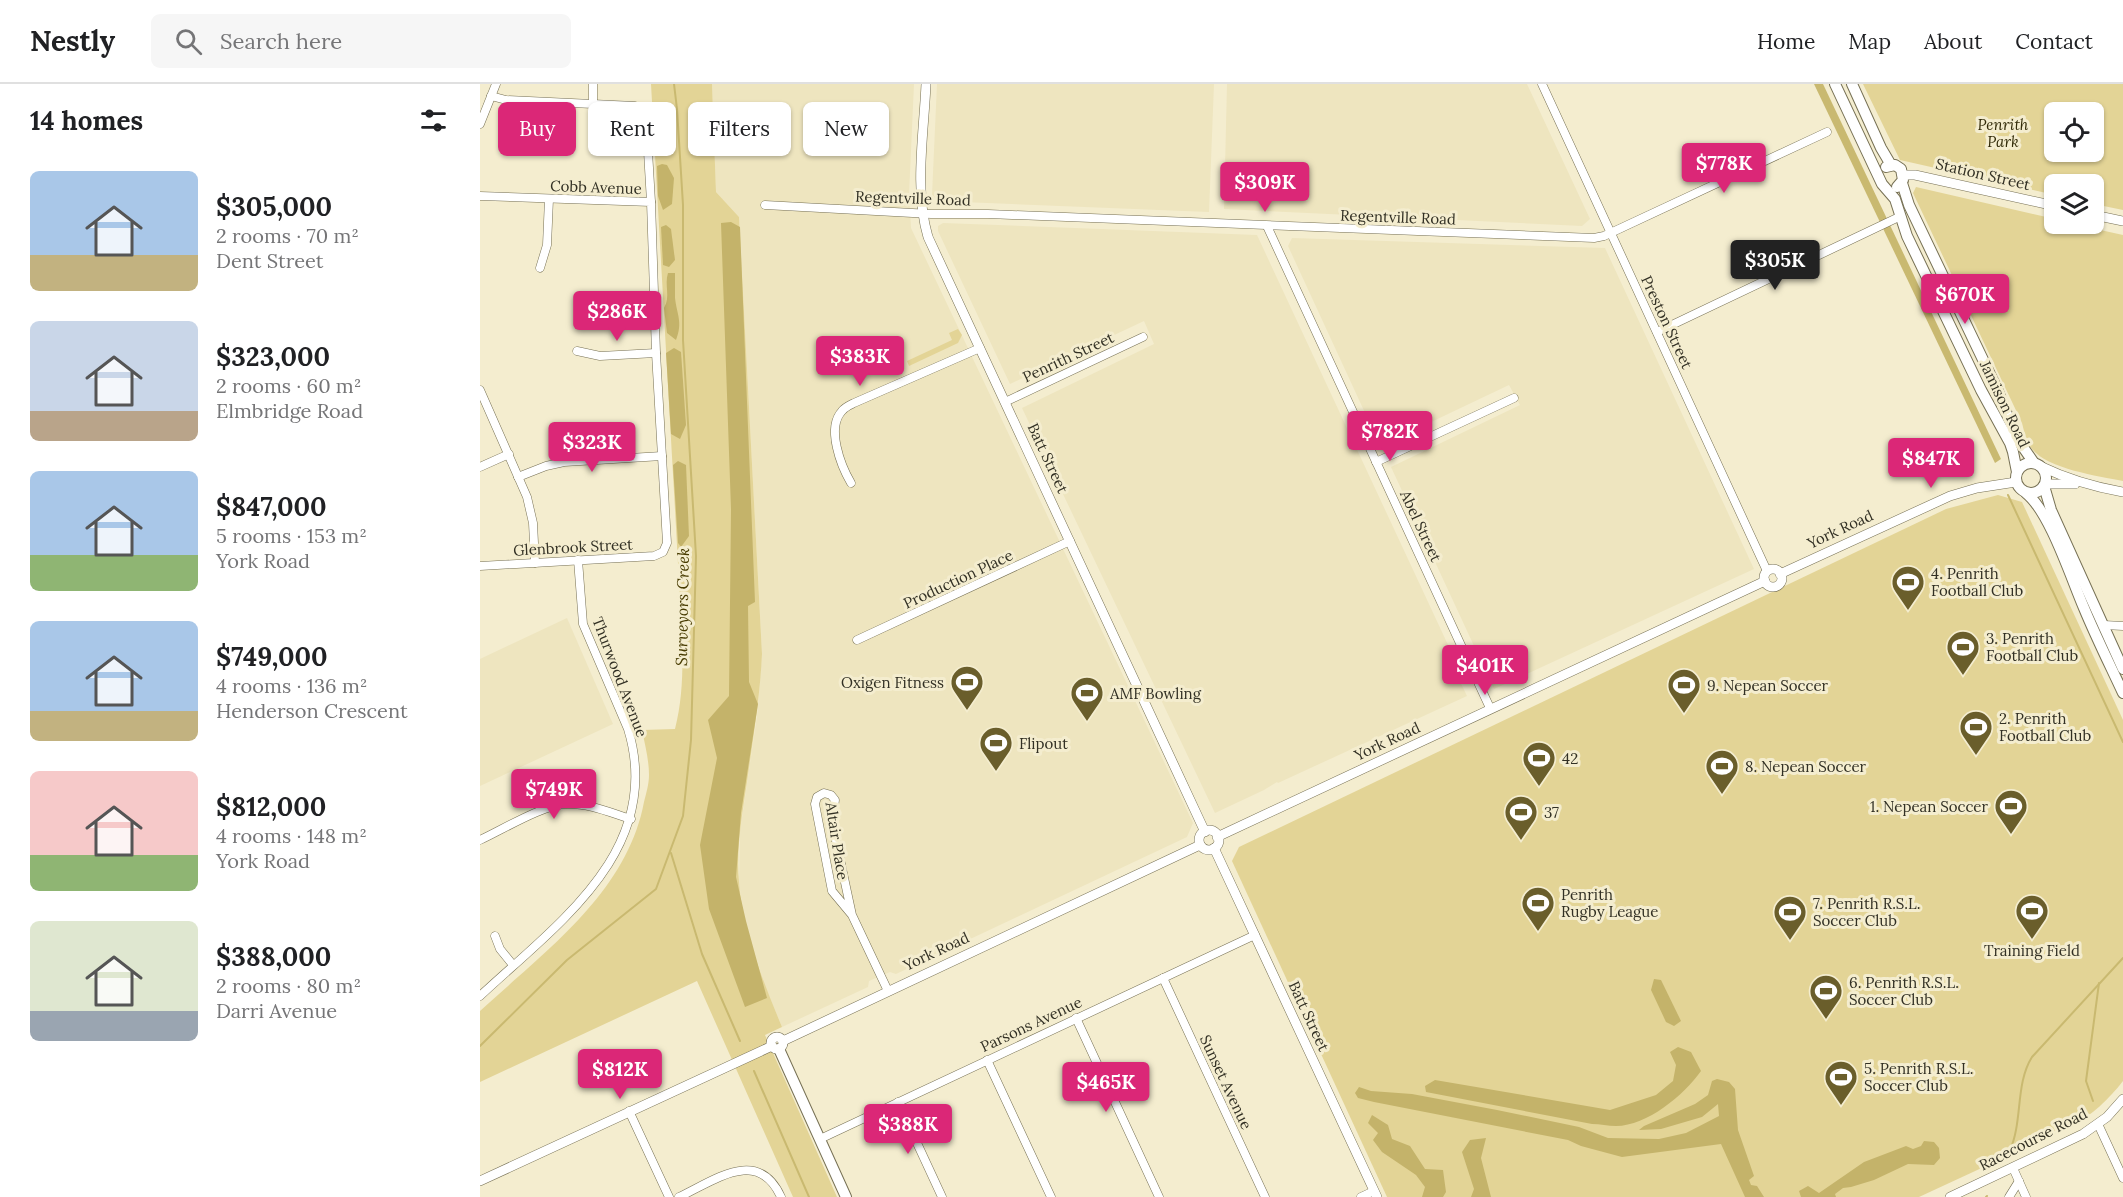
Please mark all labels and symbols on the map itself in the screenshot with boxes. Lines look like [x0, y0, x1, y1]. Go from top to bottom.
park label: Penrith Park [1978, 115, 2029, 151]
pin: $778K [1682, 143, 1766, 194]
street label: Station Street [1934, 154, 2032, 194]
pin: $309K [1223, 162, 1307, 213]
street label: Cobb Avenue [550, 176, 642, 198]
street label: Regentville Road [855, 186, 971, 210]
street label: Regentville Road [1340, 205, 1456, 229]
pin: $305K [1733, 240, 1817, 291]
street label: Preston Street [1637, 272, 1697, 372]
pin: $670K [1923, 274, 2007, 325]
pin: $286K [575, 291, 659, 342]
street label: Penrith Street [1019, 328, 1117, 386]
pin: $383K [818, 336, 902, 387]
street label: Jamison Road [1975, 357, 2034, 451]
pin: $782K [1348, 411, 1432, 462]
street label: Batt Street [1023, 420, 1073, 496]
pin: $323K [550, 422, 634, 473]
pin: $847K [1889, 438, 1973, 489]
street label: Abel Street [1396, 486, 1446, 565]
street label: York Road [1803, 505, 1876, 553]
street label: Glenbrook Street [513, 534, 634, 560]
street label: Production Place [900, 545, 1016, 613]
water label: Surveyors Creek [671, 548, 693, 666]
sports icon: 4. Penrith Football Club [1890, 564, 1926, 611]
place label: 4. Penrith Football Club [1931, 564, 2023, 600]
street label: Thurwood Avenue [588, 614, 652, 740]
sports icon: 3. Penrith Football Club [1945, 629, 1981, 676]
place label: 3. Penrith Football Club [1986, 629, 2078, 665]
pin: $401K [1443, 645, 1527, 696]
sports icon: Oxigen Fitness [949, 664, 985, 711]
sports icon: 9. Nepean Soccer [1666, 667, 1702, 714]
place label: Oxigen Fitness [841, 673, 944, 692]
sports icon: AMF Bowling [1069, 675, 1105, 722]
place label: 9. Nepean Soccer [1707, 676, 1829, 695]
place label: AMF Bowling [1109, 684, 1202, 703]
sports icon: 2. Penrith Football Club [1958, 709, 1994, 756]
place label: 2. Penrith Football Club [1999, 709, 2091, 745]
street label: York Road [1350, 717, 1423, 765]
sports icon: Flipout [978, 725, 1014, 772]
place label: Flipout [1019, 734, 1068, 753]
sports icon: 42 [1521, 740, 1557, 787]
sports icon: 8. Nepean Soccer [1704, 748, 1740, 795]
place label: 42 [1562, 749, 1578, 768]
place label: 8. Nepean Soccer [1745, 757, 1867, 776]
pin: $749K [512, 769, 596, 820]
sports icon: 1. Nepean Soccer [1993, 788, 2029, 835]
sports icon: 37 [1503, 794, 1539, 841]
place label: 1. Nepean Soccer [1870, 797, 1988, 816]
street label: Altair Place [821, 800, 853, 881]
place label: 37 [1544, 803, 1559, 822]
sports icon: Penrith Rugby League [1520, 885, 1556, 932]
place label: Penrith Rugby League [1561, 885, 1658, 921]
sports icon: Training Field [2014, 893, 2050, 940]
sports icon: 7. Penrith R.S.L. Soccer Club [1772, 894, 1808, 941]
place label: 7. Penrith R.S.L. Soccer Club [1813, 894, 1920, 930]
street label: York Road [899, 927, 972, 975]
place label: Training Field [1984, 941, 2080, 960]
sports icon: 6. Penrith R.S.L. Soccer Club [1808, 973, 1844, 1020]
place label: 6. Penrith R.S.L. Soccer Club [1849, 973, 1959, 1009]
street label: Batt Street [1284, 978, 1334, 1054]
street label: Parsons Avenue [977, 992, 1085, 1056]
street label: Sunset Avenue [1196, 1032, 1256, 1132]
pin: $812K [578, 1049, 662, 1100]
sports icon: 5. Penrith R.S.L. Soccer Club [1823, 1059, 1859, 1106]
place label: 5. Penrith R.S.L. Soccer Club [1864, 1059, 1973, 1095]
pin: $465K [1064, 1062, 1148, 1113]
street label: Racecourse Road [1976, 1103, 2090, 1174]
pin: $388K [866, 1104, 950, 1155]

